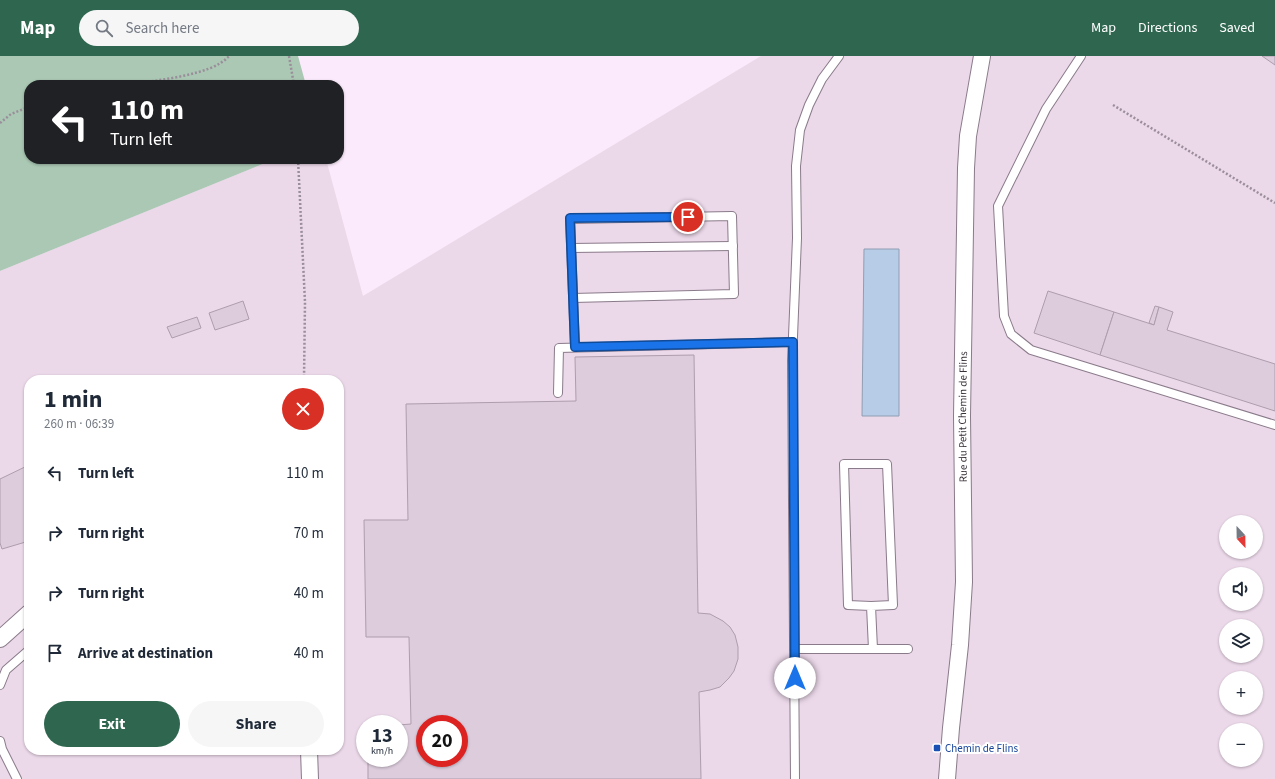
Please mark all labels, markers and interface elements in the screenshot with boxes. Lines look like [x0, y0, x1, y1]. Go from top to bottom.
search box [79, 10, 359, 46]
text: Map [20, 15, 55, 42]
icon: search [93, 17, 115, 39]
text: Search here [125, 18, 199, 39]
text: Map [1091, 18, 1116, 38]
text: Directions [1138, 18, 1197, 38]
text: Saved [1219, 18, 1255, 38]
text: 110 m [110, 90, 184, 130]
icon: left [44, 96, 96, 148]
text: Turn left [110, 127, 172, 152]
pin [671, 200, 705, 234]
icon: arrive [677, 206, 699, 228]
street label: Rue du Petit Chemin de Flins [954, 351, 971, 482]
text: 1 min [44, 382, 102, 417]
button: close [282, 388, 324, 430]
text: 260 m · 06:39 [44, 415, 114, 433]
icon: left [44, 462, 66, 484]
text: Turn left [78, 463, 134, 484]
text: 110 m [286, 463, 324, 484]
north arrow [1219, 515, 1263, 559]
map controls [1219, 515, 1263, 767]
icon: right [44, 522, 66, 544]
text: Turn right [78, 523, 144, 544]
text: 70 m [294, 523, 324, 544]
button: sound [1219, 567, 1263, 611]
icon: right [44, 582, 66, 604]
text: Turn right [78, 583, 144, 604]
text: 40 m [294, 583, 324, 604]
button: layers [1219, 619, 1263, 663]
icon: arrive [44, 642, 66, 664]
text: Arrive at destination [78, 643, 213, 664]
text: 40 m [294, 643, 324, 664]
position arrow [774, 657, 816, 699]
button: + [1219, 671, 1263, 715]
button: Exit [44, 701, 180, 747]
button: Share [188, 701, 324, 747]
speed limit sign: 20 [416, 715, 468, 767]
text: 13 [371, 722, 393, 750]
button: − [1219, 723, 1263, 767]
place label: Chemin de Flins [945, 741, 1018, 756]
marker: Chemin de Flins [932, 743, 942, 753]
text: km/h [371, 744, 393, 758]

